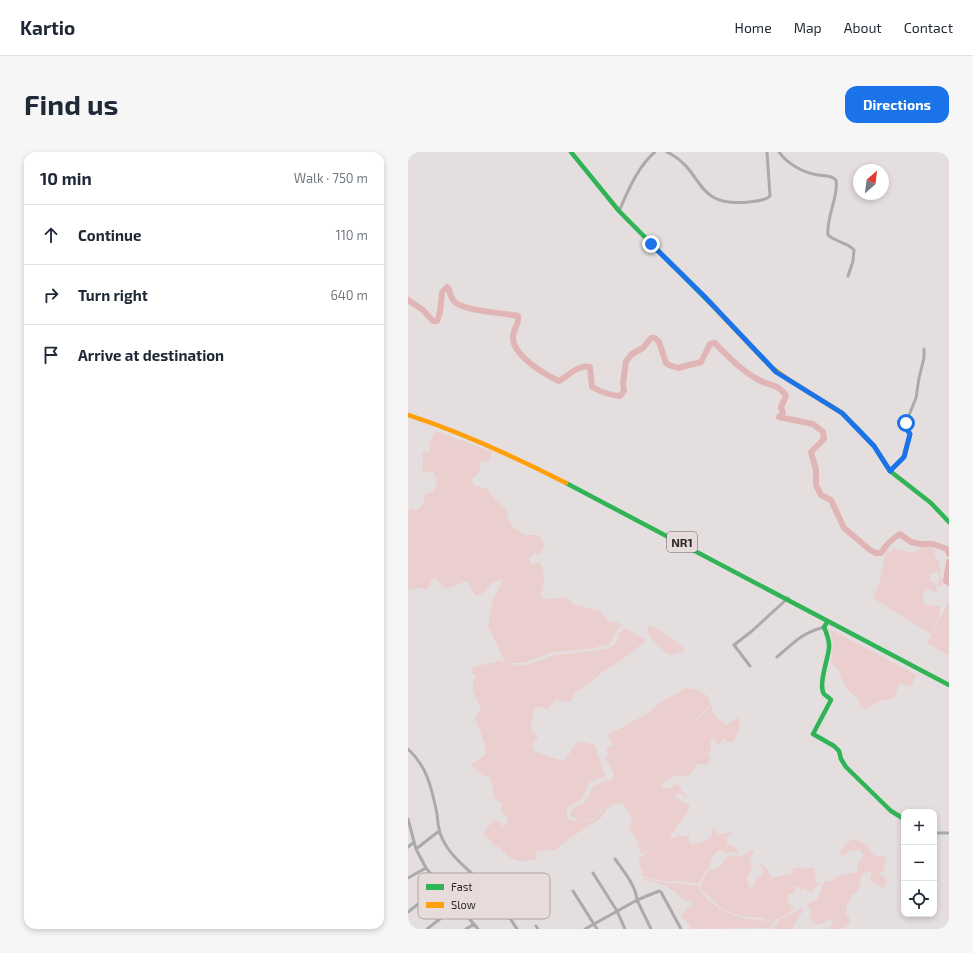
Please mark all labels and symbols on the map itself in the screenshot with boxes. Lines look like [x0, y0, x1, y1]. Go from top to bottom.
north arrow [853, 164, 889, 200]
route end [642, 235, 660, 253]
route start [897, 414, 915, 432]
road number: NR1 [667, 532, 697, 552]
legend [418, 873, 550, 919]
text: Fast [451, 880, 473, 893]
text: Slow [451, 898, 476, 911]

